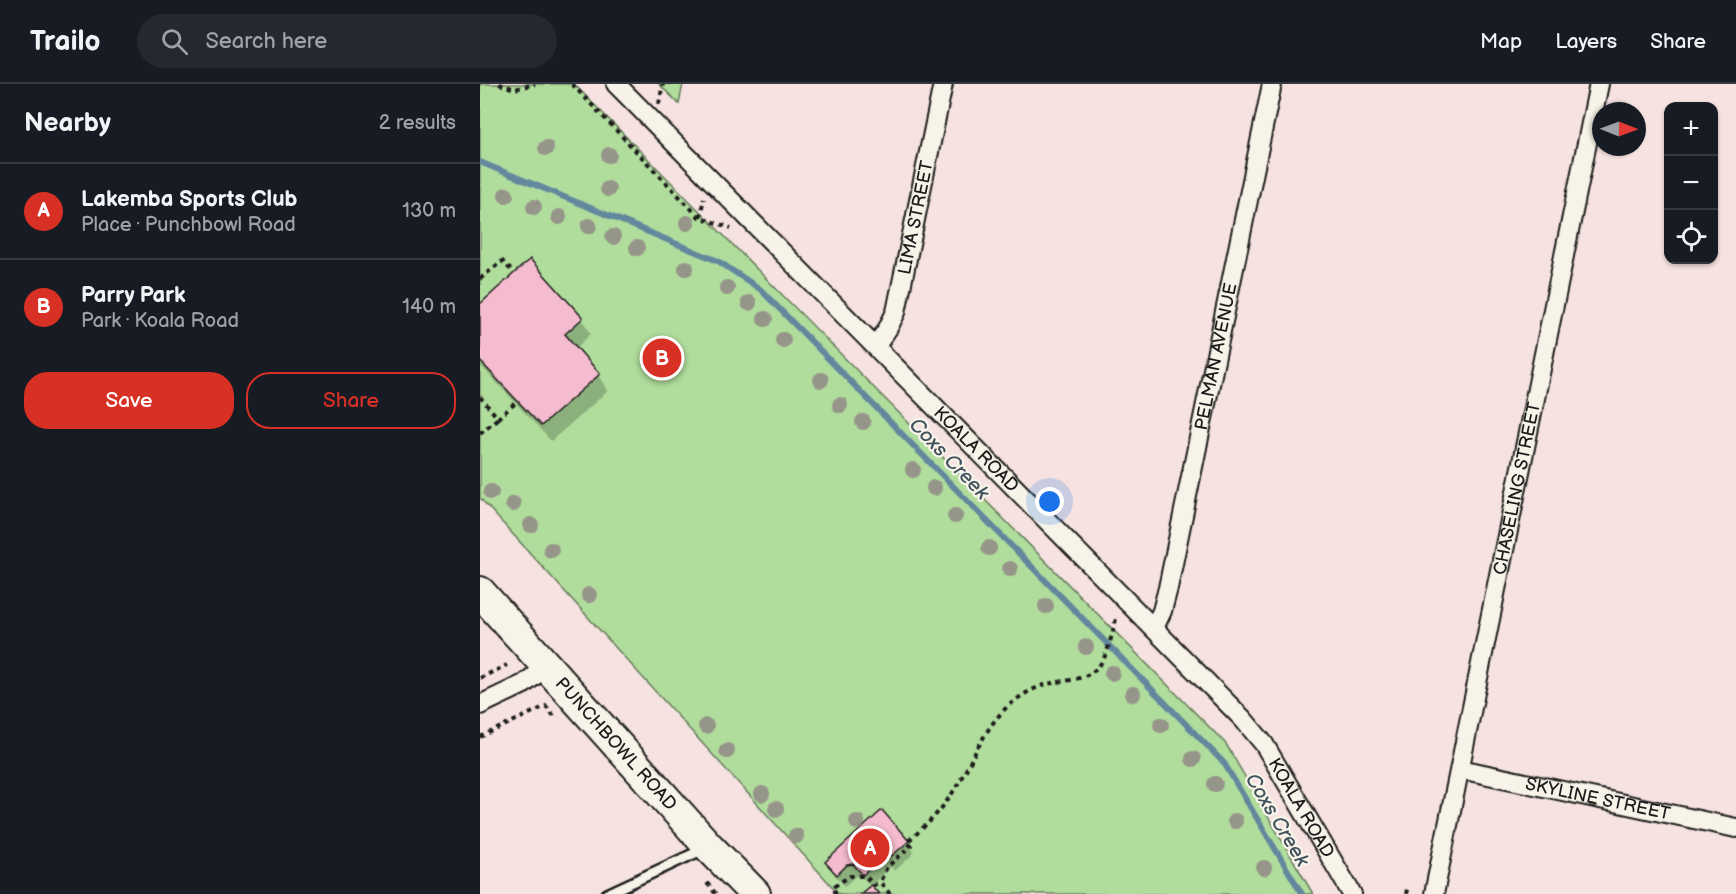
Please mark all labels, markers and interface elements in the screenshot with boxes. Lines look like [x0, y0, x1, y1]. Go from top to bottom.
search box [137, 14, 557, 68]
text: Trailo [30, 25, 101, 58]
icon: search [158, 25, 191, 58]
text: Search here [206, 28, 327, 55]
text: Map [1480, 29, 1522, 54]
text: Layers [1555, 29, 1617, 54]
text: Share [1650, 29, 1706, 54]
north arrow [1592, 102, 1646, 156]
map controls [1664, 102, 1718, 264]
button: + [1664, 102, 1718, 156]
text: Nearby [24, 108, 111, 139]
text: 2 results [379, 111, 456, 135]
button: − [1664, 156, 1718, 210]
street label: LIMA STREET [894, 159, 937, 276]
text: Lakemba Sports Club [81, 186, 297, 213]
text: A [37, 199, 50, 223]
text: 130 m [402, 199, 456, 223]
button: locate [1664, 210, 1718, 264]
text: Place · Punchbowl Road [81, 213, 296, 237]
street label: PELMAN AVENUE [1190, 281, 1241, 432]
text: Parry Park [81, 282, 185, 309]
text: B [36, 295, 51, 319]
text: 140 m [402, 295, 456, 319]
text: Park · Koala Road [81, 309, 239, 333]
pin: B [642, 336, 681, 380]
button: Save [24, 372, 234, 429]
button: Share [246, 372, 456, 429]
street label: CHASELING STREET [1489, 400, 1545, 577]
street label: KOALA ROAD [930, 402, 1023, 496]
water label: Coxs Creek [904, 413, 995, 506]
your location [1035, 487, 1064, 516]
street label: PUNCHBOWL ROAD [551, 673, 681, 815]
street label: KOALA ROAD [1264, 754, 1339, 861]
water label: Coxs Creek [1240, 769, 1315, 872]
street label: SKYLINE STREET [1523, 773, 1672, 824]
pin: A [850, 826, 890, 870]

